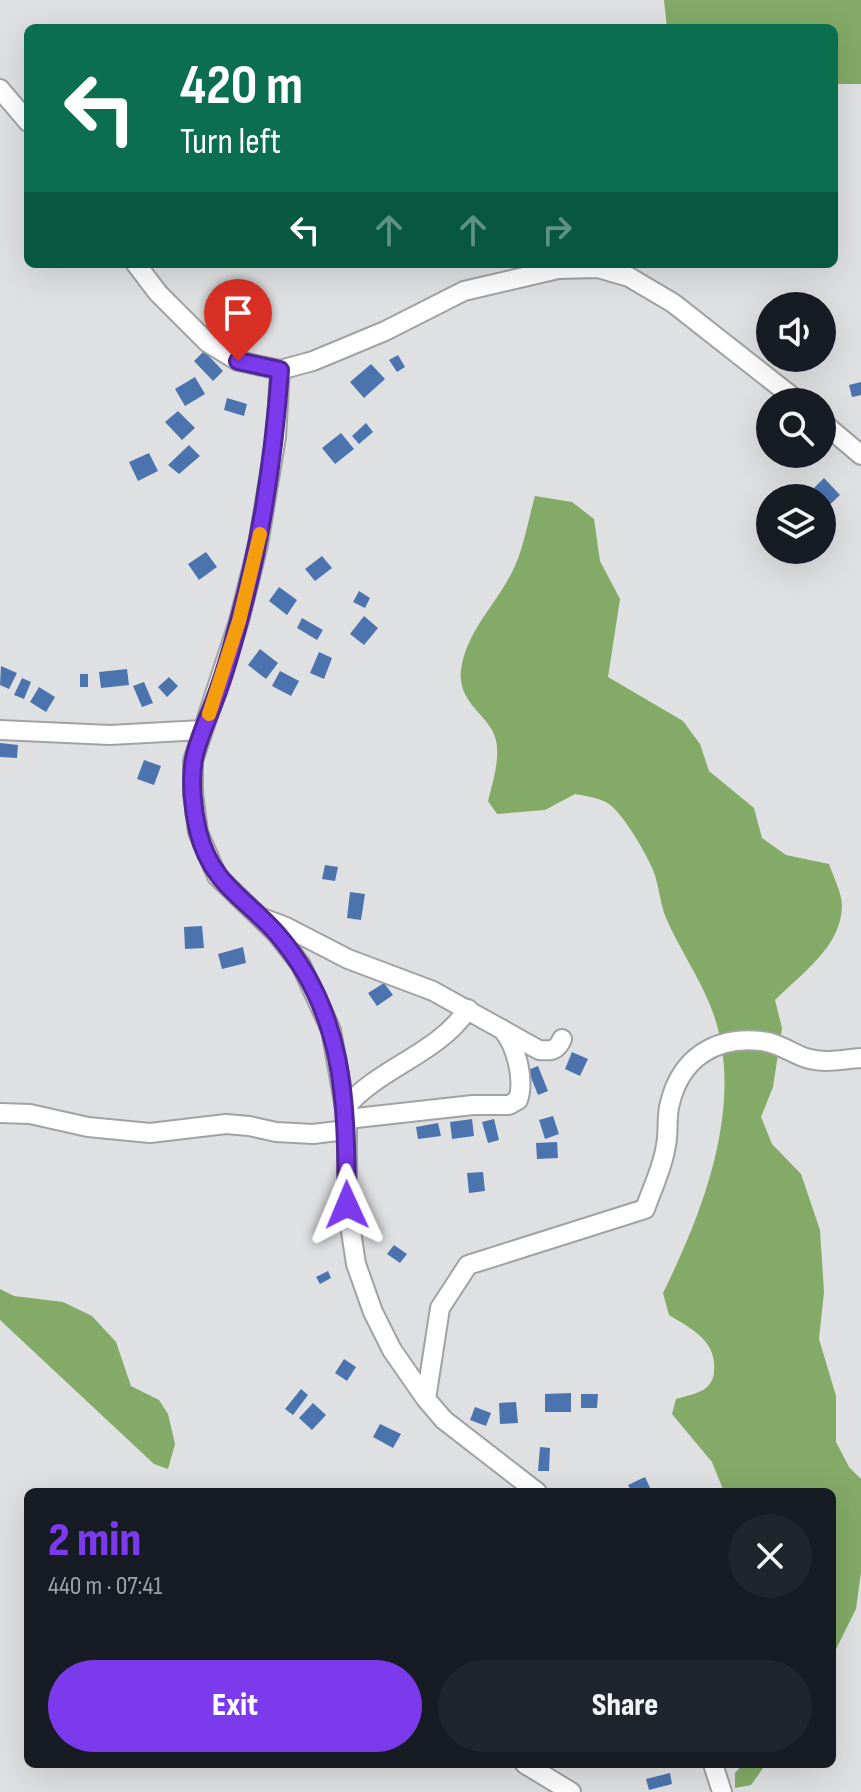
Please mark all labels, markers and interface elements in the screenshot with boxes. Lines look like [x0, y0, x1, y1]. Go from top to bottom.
text: 420 m [180, 53, 303, 120]
icon: left [48, 56, 152, 160]
text: Turn left [180, 121, 281, 164]
icon: left [283, 208, 327, 252]
icon: ahead [367, 208, 411, 252]
icon: ahead [451, 208, 495, 252]
icon: right [535, 208, 579, 252]
pin [204, 279, 272, 361]
icon: arrive [216, 291, 260, 335]
map controls [756, 292, 836, 564]
button: sound [756, 292, 836, 372]
button: search [756, 388, 836, 468]
button: layers [756, 484, 836, 564]
position arrow [305, 1163, 389, 1247]
text: 2 min [48, 1512, 141, 1569]
button: close [728, 1514, 812, 1598]
text: 440 m · 07:41 [48, 1571, 162, 1602]
button: Exit [48, 1660, 422, 1752]
button: Share [438, 1660, 812, 1752]

